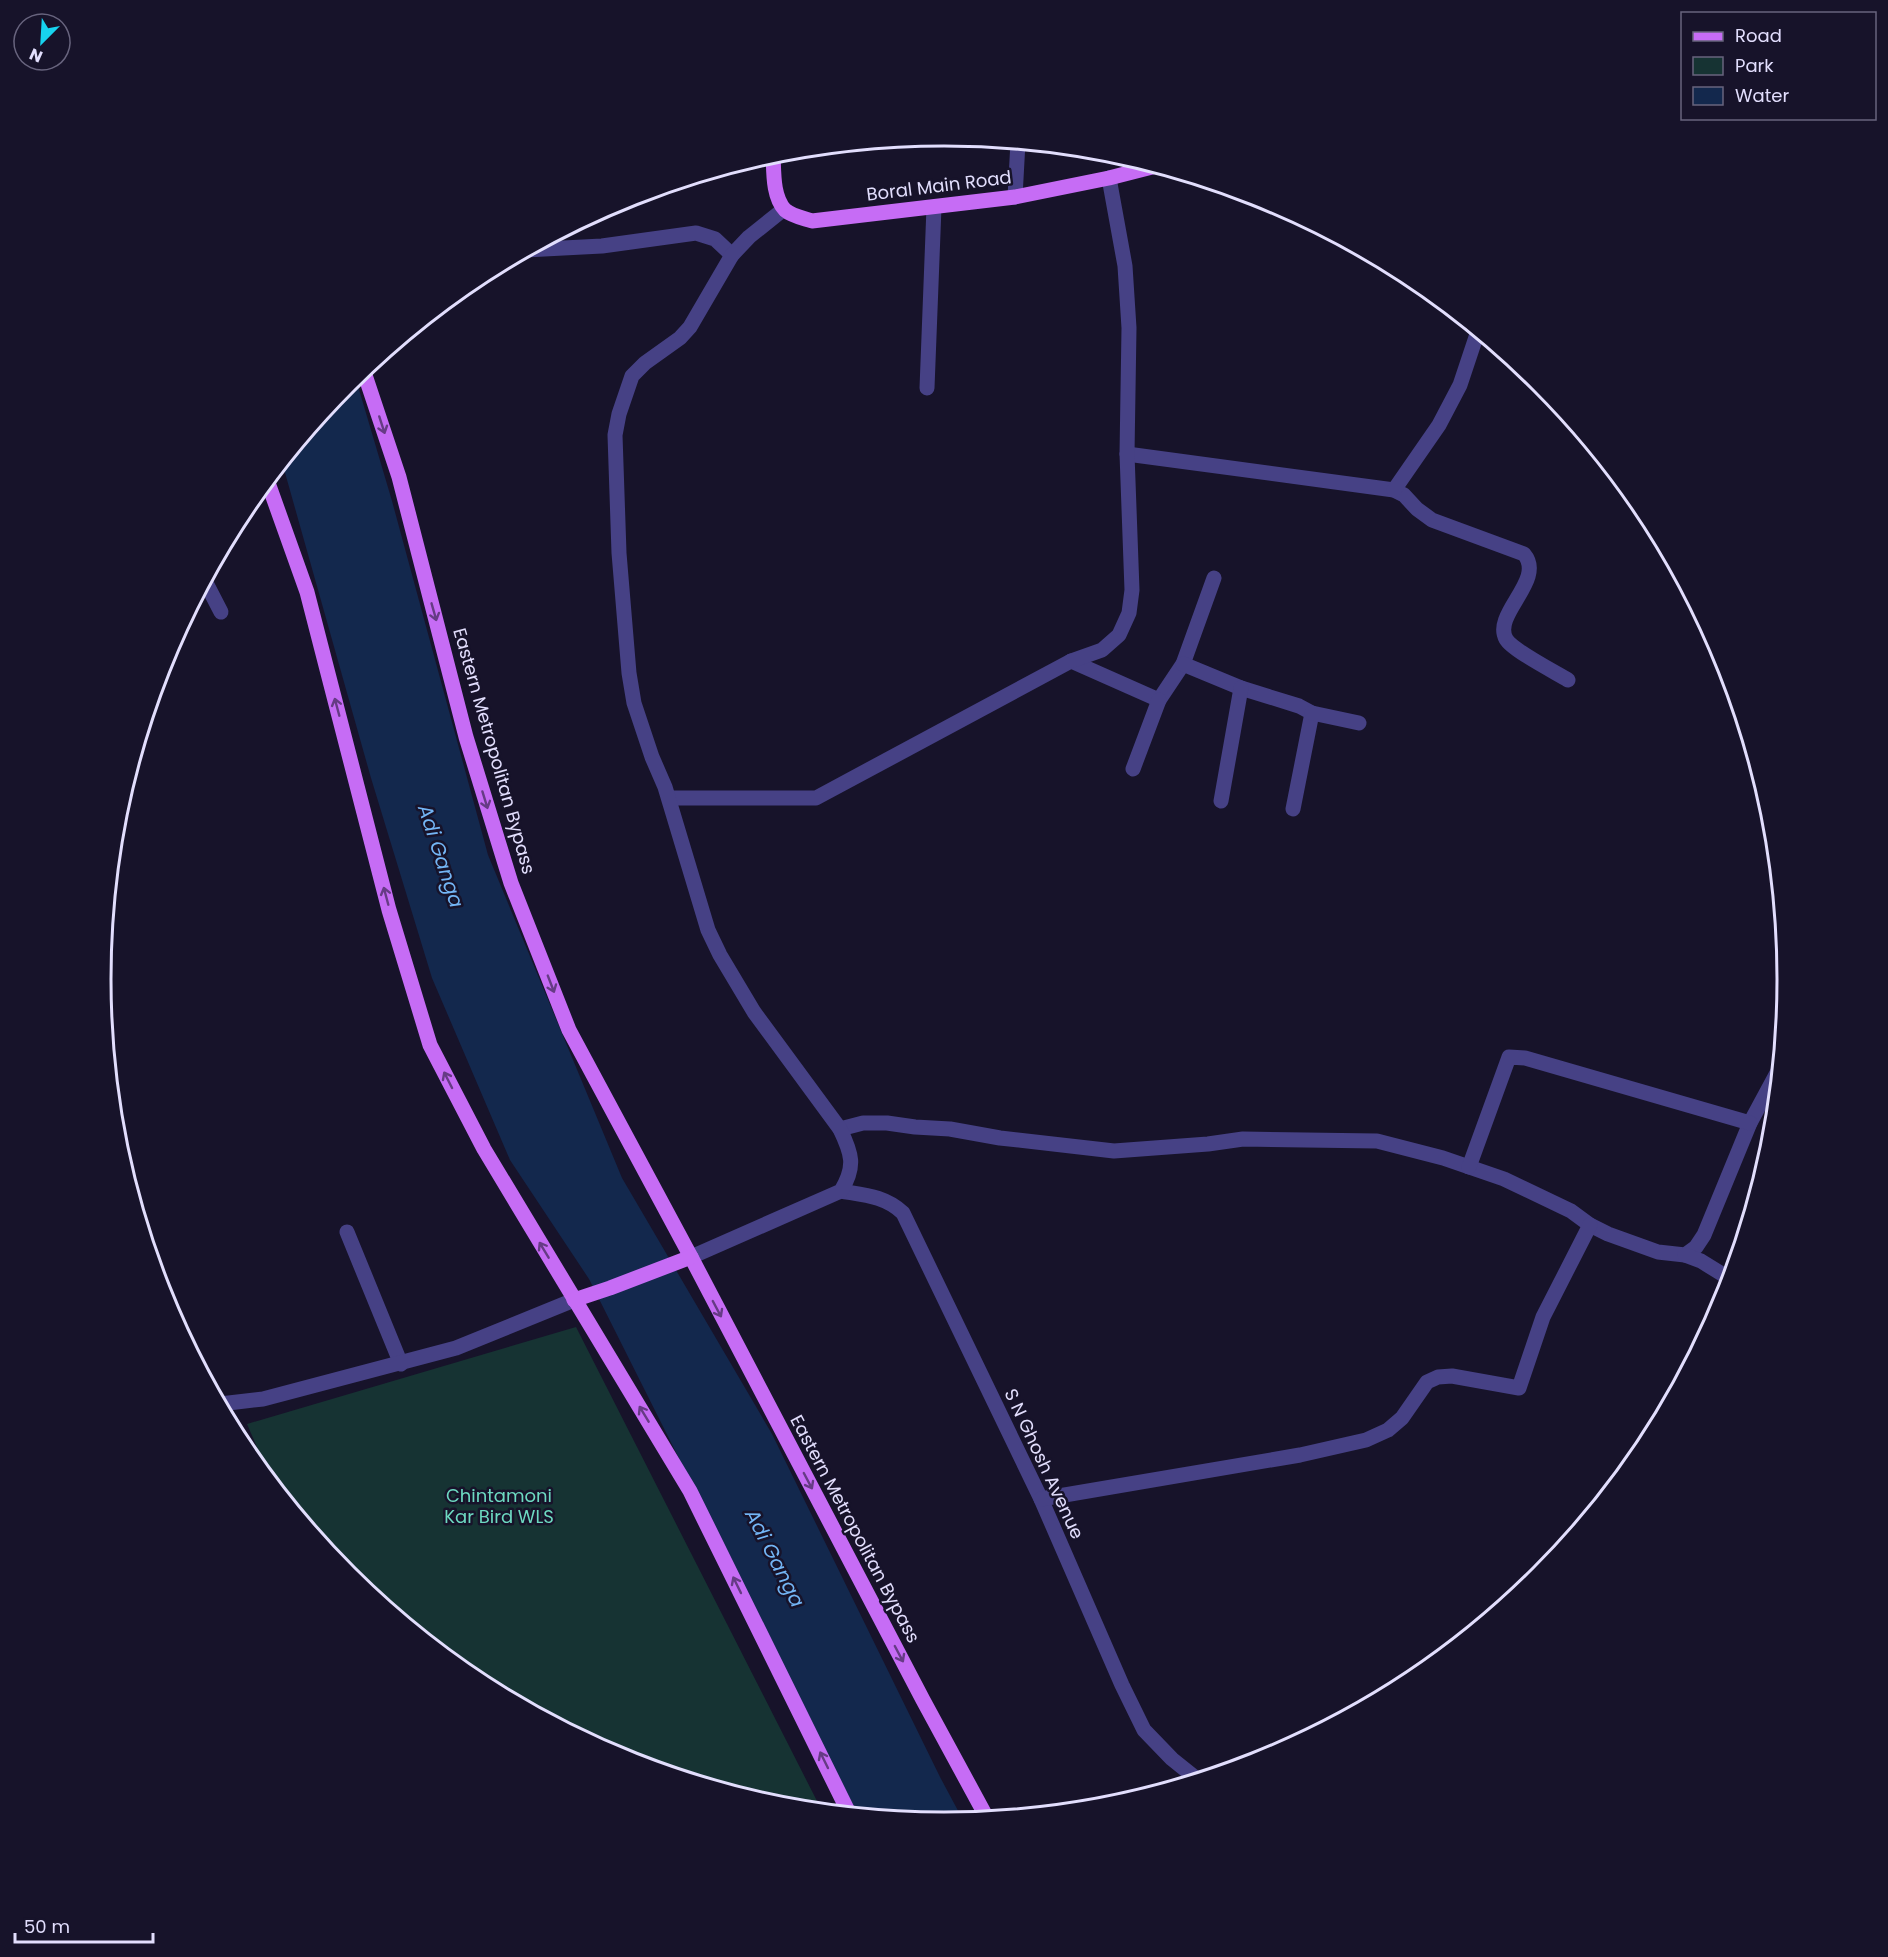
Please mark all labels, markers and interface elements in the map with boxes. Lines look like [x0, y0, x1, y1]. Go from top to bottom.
north arrow [12, 12, 72, 72]
legend [1681, 12, 1876, 120]
text: Road [1735, 23, 1782, 48]
text: N [26, 42, 46, 68]
text: Park [1735, 53, 1774, 78]
text: Water [1735, 83, 1789, 108]
street label: Boral Main Road [865, 164, 1013, 207]
one-way arrow [377, 415, 388, 434]
one-way arrow [429, 602, 440, 621]
street label: Eastern Metropolitan Bypass [447, 625, 542, 877]
one-way arrow [330, 698, 342, 717]
one-way arrow [480, 790, 491, 809]
water label: Adi Ganga [411, 800, 471, 911]
one-way arrow [379, 887, 391, 906]
one-way arrow [546, 974, 557, 993]
one-way arrow [442, 1072, 453, 1090]
one-way arrow [538, 1242, 550, 1259]
one-way arrow [712, 1299, 724, 1317]
street label: S N Ghosh Avenue [999, 1385, 1090, 1543]
one-way arrow [637, 1406, 649, 1423]
street label: Eastern Metropolitan Bypass [785, 1410, 926, 1647]
one-way arrow [803, 1472, 814, 1490]
park label: Chintamoni Kar Bird WLS [444, 1483, 554, 1529]
water label: Adi Ganga [738, 1503, 812, 1612]
one-way arrow [731, 1577, 742, 1595]
one-way arrow [893, 1645, 905, 1663]
one-way arrow [817, 1752, 829, 1770]
scale bar [15, 1906, 153, 1944]
text: 50 m [24, 1914, 70, 1939]

